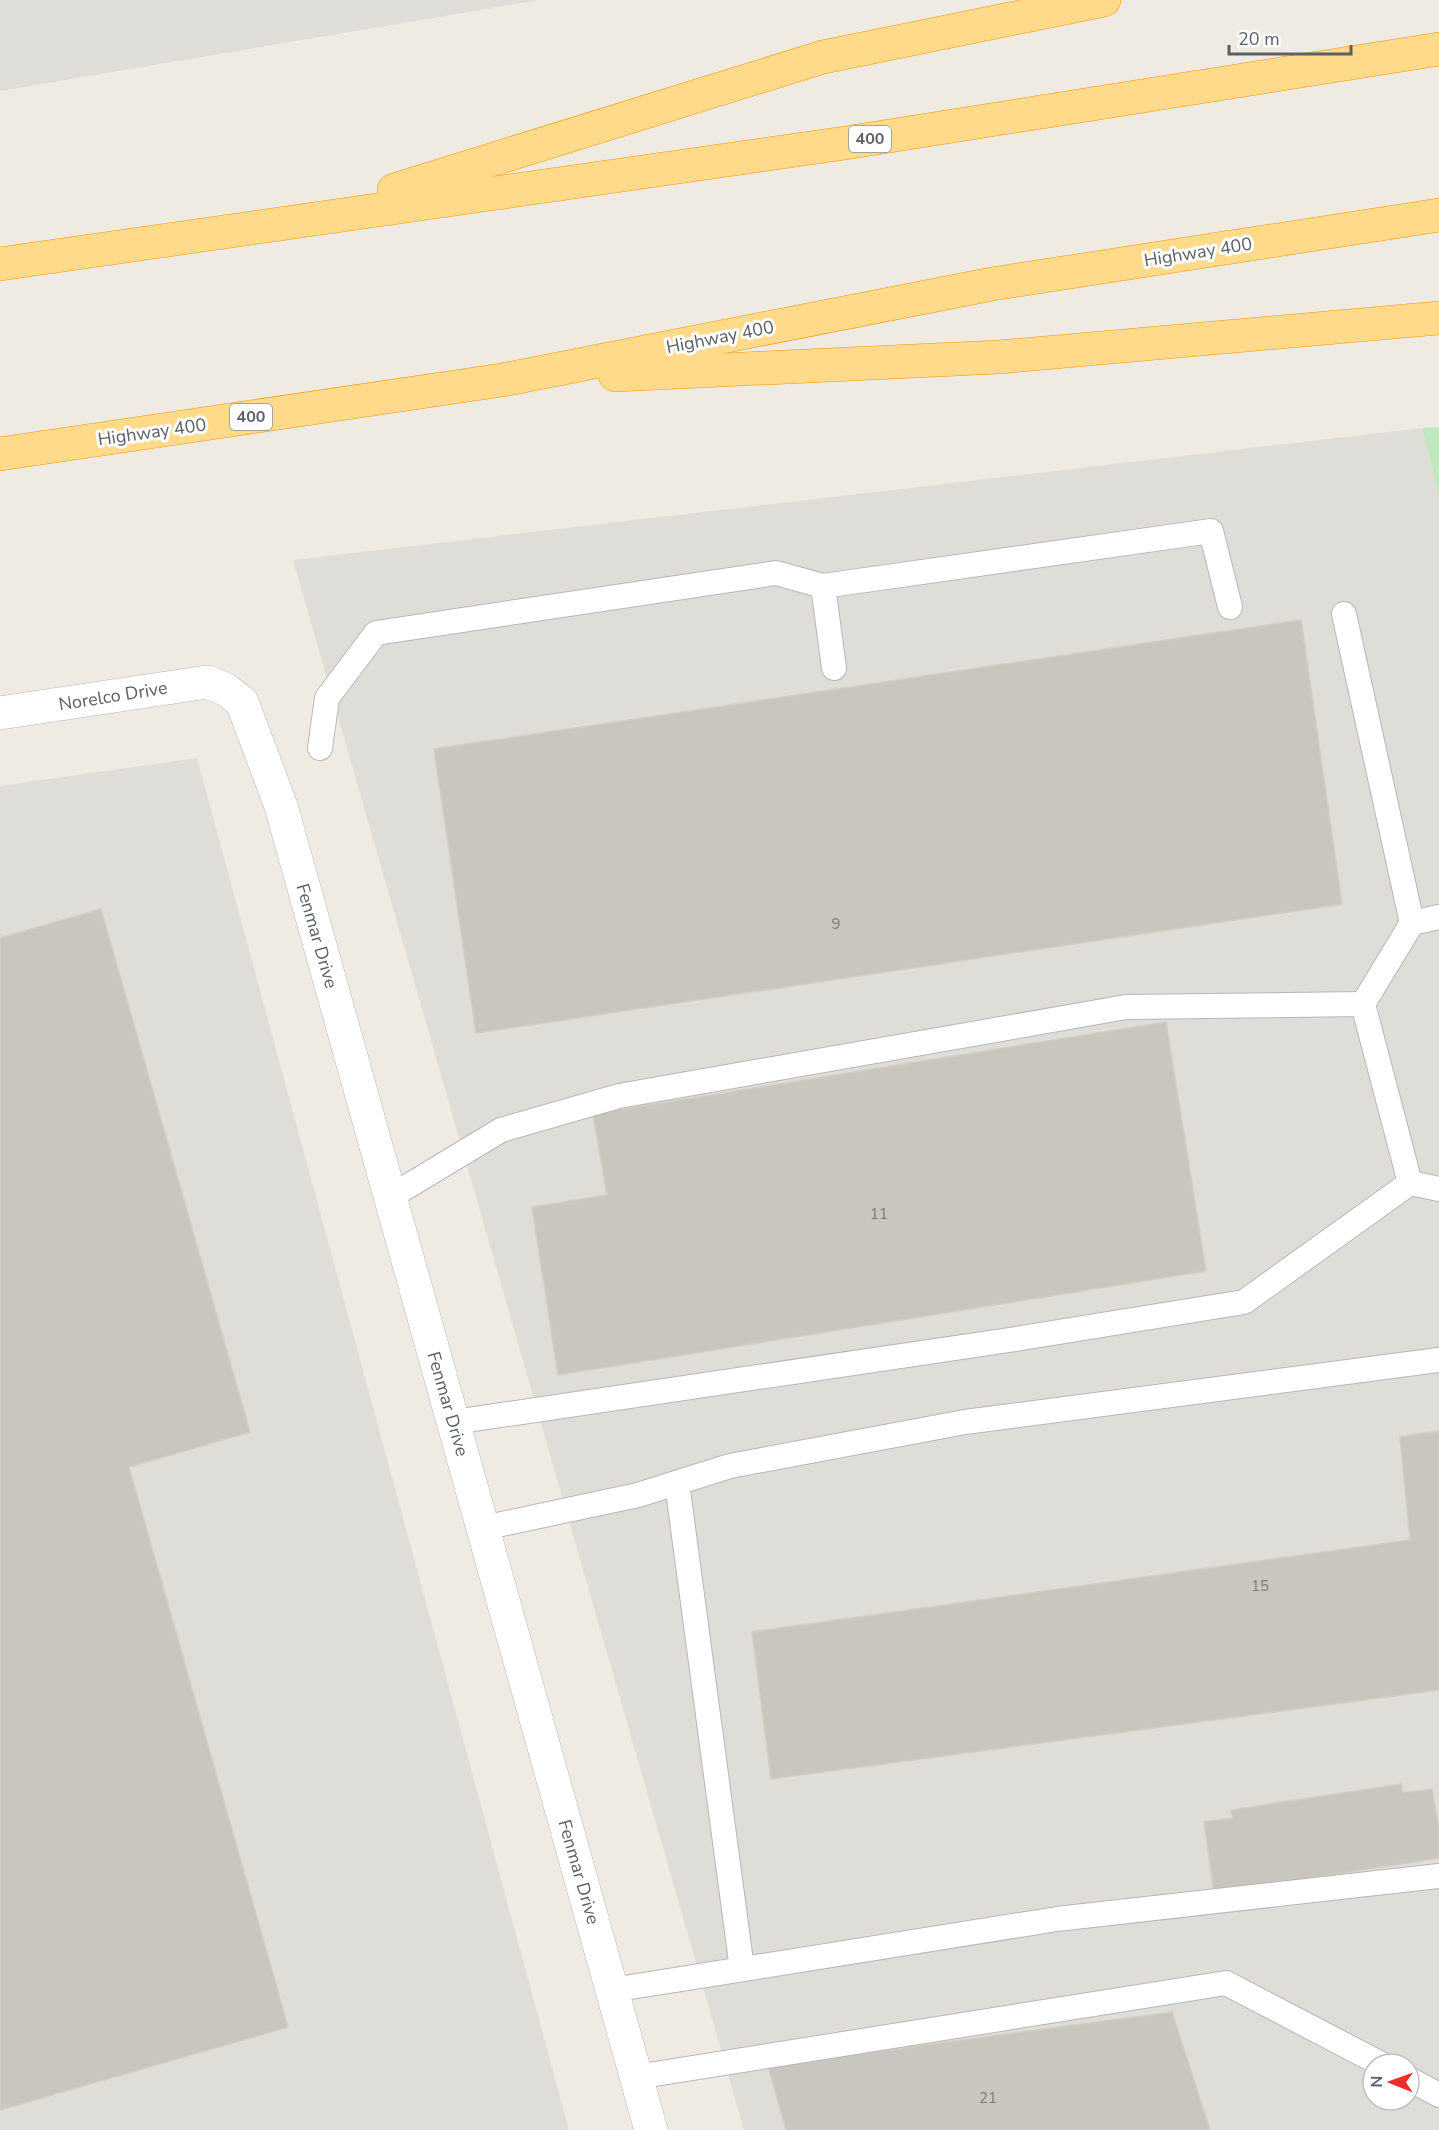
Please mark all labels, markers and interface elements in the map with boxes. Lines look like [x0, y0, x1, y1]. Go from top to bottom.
scale bar [1229, 18, 1350, 56]
text: 20 m [1238, 27, 1280, 51]
road number: 400 [849, 126, 891, 152]
street label: Highway 400 [1142, 232, 1254, 272]
street label: Highway 400 [664, 315, 776, 359]
road number: 400 [230, 404, 272, 430]
street label: Highway 400 [96, 413, 208, 451]
street label: Norelco Drive [57, 676, 169, 716]
street label: Fenmar Drive [291, 881, 343, 991]
house number: 9 [831, 914, 841, 934]
house number: 11 [870, 1204, 888, 1224]
street label: Fenmar Drive [422, 1349, 474, 1459]
house number: 15 [1251, 1576, 1269, 1596]
street label: Fenmar Drive [553, 1817, 605, 1927]
north arrow [1361, 2052, 1421, 2112]
text: N [1366, 2076, 1388, 2088]
house number: 21 [979, 2088, 997, 2108]

